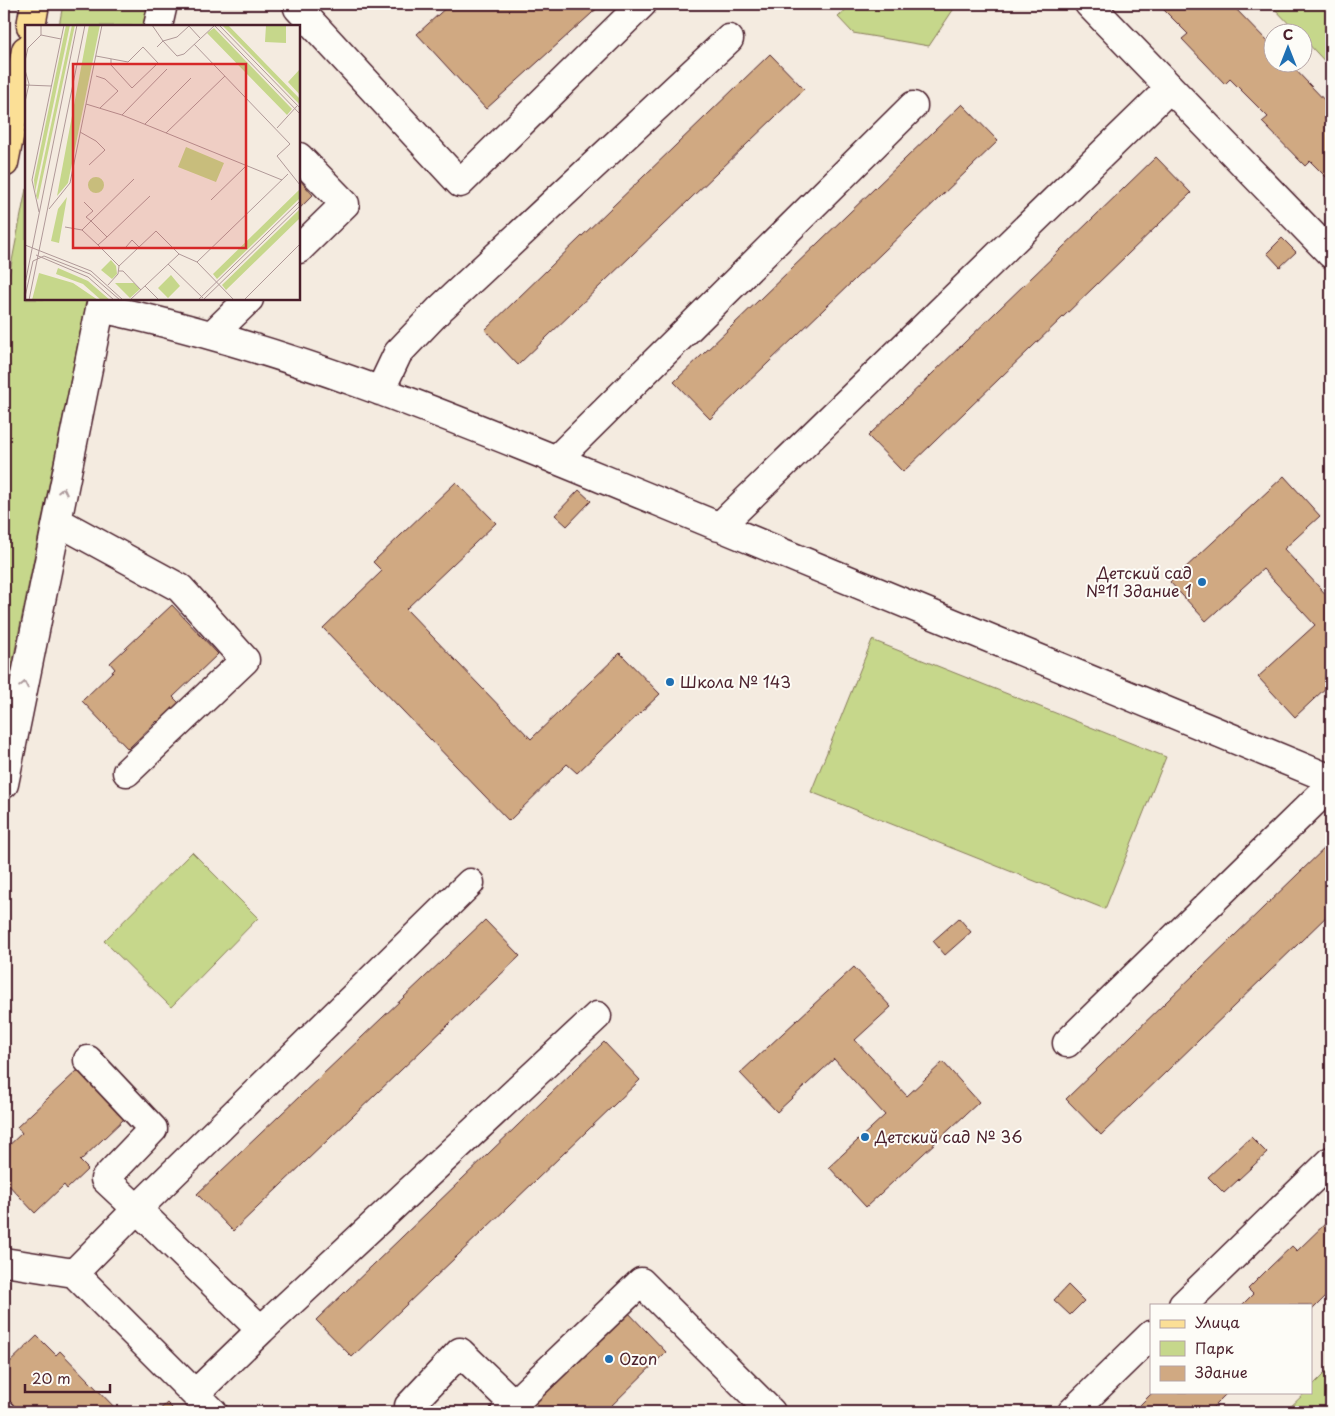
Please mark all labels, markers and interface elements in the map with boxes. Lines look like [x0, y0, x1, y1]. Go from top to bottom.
north arrow [1262, 22, 1312, 72]
text: С [1283, 24, 1293, 45]
inset map [25, 25, 300, 300]
one-way arrow [57, 487, 68, 496]
place label: Детский сад №11 Здание 1 [1086, 560, 1192, 602]
marker: Детский сад №11 Здание 1 [1196, 576, 1208, 588]
place label: Школа № 143 [680, 669, 791, 693]
marker: Школа № 143 [664, 676, 676, 688]
one-way arrow [18, 681, 28, 690]
place label: Детский сад № 36 [874, 1124, 1022, 1148]
marker: Детский сад № 36 [859, 1131, 871, 1143]
legend [1150, 1304, 1312, 1394]
text: Улица [1195, 1310, 1240, 1333]
text: Парк [1195, 1336, 1234, 1359]
place label: Ozon [619, 1346, 657, 1370]
marker: Ozon [603, 1353, 615, 1365]
text: Здание [1195, 1360, 1248, 1383]
scale bar [25, 1361, 110, 1393]
text: 20 m [32, 1366, 71, 1389]

